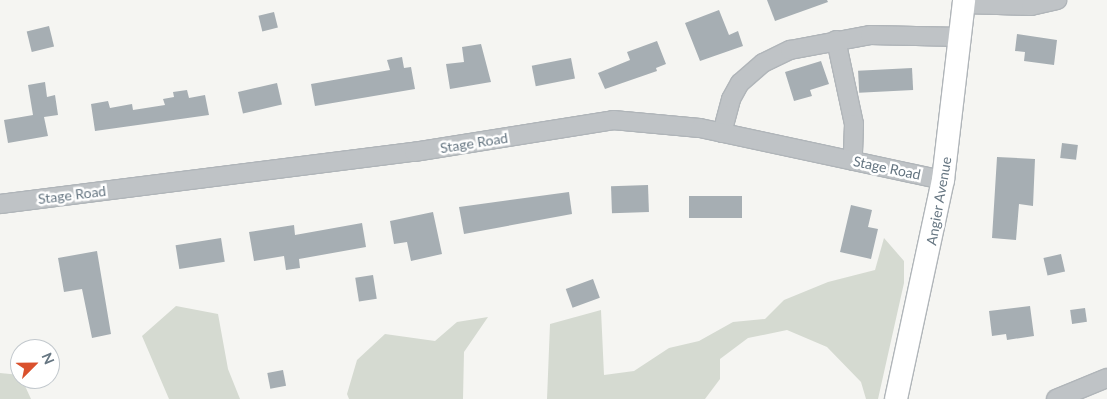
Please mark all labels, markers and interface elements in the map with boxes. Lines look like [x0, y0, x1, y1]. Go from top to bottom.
street label: Stage Road [439, 129, 509, 157]
street label: Stage Road [852, 153, 922, 183]
street label: Angier Avenue [923, 155, 955, 247]
street label: Stage Road [37, 182, 107, 208]
north arrow [10, 339, 60, 389]
text: N [38, 350, 58, 367]

